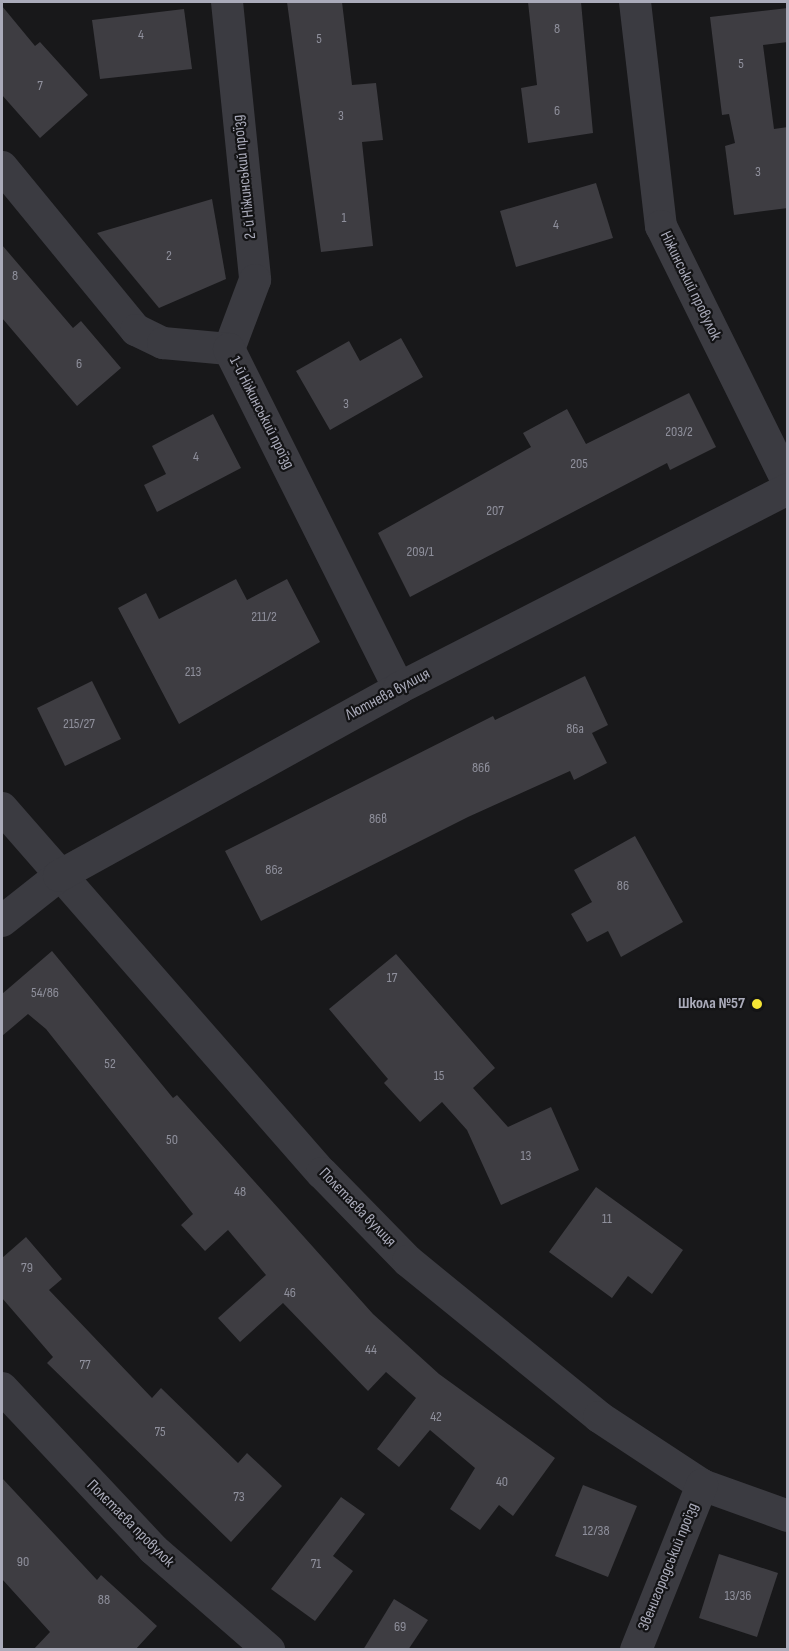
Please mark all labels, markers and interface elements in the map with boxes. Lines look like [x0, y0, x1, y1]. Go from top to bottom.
house number: 8 [554, 21, 560, 37]
house number: 4 [138, 27, 144, 43]
house number: 5 [316, 31, 322, 47]
house number: 5 [738, 56, 744, 72]
house number: 7 [37, 78, 43, 94]
house number: 6 [554, 103, 560, 119]
house number: 3 [338, 108, 344, 124]
street label: 2-й Ніжинський проїзд [229, 114, 261, 240]
house number: 3 [755, 164, 761, 180]
house number: 1 [342, 210, 346, 226]
house number: 4 [553, 217, 559, 233]
street label: Ніжинський провулок [655, 228, 725, 344]
house number: 2 [166, 248, 172, 264]
house number: 8 [12, 268, 18, 284]
street label: 1-й Ніжинський проїзд [224, 353, 298, 473]
house number: 6 [76, 356, 82, 372]
house number: 3 [343, 396, 349, 412]
house number: 203/2 [665, 424, 693, 440]
house number: 4 [193, 449, 199, 465]
house number: 205 [570, 456, 588, 472]
house number: 207 [486, 503, 504, 519]
house number: 209/1 [406, 544, 434, 560]
house number: 211/2 [251, 609, 277, 625]
house number: 213 [185, 664, 201, 680]
street label: Лютнева вулиця [343, 665, 433, 725]
house number: 215/27 [63, 716, 95, 732]
house number: 86а [566, 721, 584, 737]
house number: 86б [472, 760, 490, 776]
house number: 86в [369, 811, 387, 827]
house number: 86г [265, 862, 283, 878]
house number: 86 [617, 878, 629, 894]
house number: 17 [387, 970, 397, 986]
house number: 54/86 [31, 985, 59, 1001]
place label: Школа №57 [678, 994, 745, 1014]
marker: Школа №57 [750, 997, 764, 1011]
house number: 52 [104, 1056, 116, 1072]
house number: 15 [434, 1068, 444, 1084]
house number: 50 [166, 1132, 178, 1148]
house number: 13 [521, 1148, 531, 1164]
street label: Полєтаєва вулиця [314, 1164, 400, 1252]
house number: 48 [234, 1184, 246, 1200]
house number: 11 [602, 1211, 612, 1227]
house number: 79 [21, 1260, 33, 1276]
house number: 46 [284, 1285, 296, 1301]
house number: 44 [365, 1342, 377, 1358]
house number: 77 [79, 1357, 91, 1373]
house number: 42 [430, 1409, 442, 1425]
house number: 75 [154, 1424, 166, 1440]
house number: 40 [496, 1474, 508, 1490]
street label: Полєтаєва провулок [82, 1476, 178, 1572]
house number: 73 [233, 1489, 245, 1505]
street label: Звенигородський проїзд [635, 1500, 703, 1634]
house number: 12/38 [582, 1523, 610, 1539]
house number: 90 [17, 1554, 29, 1570]
house number: 71 [311, 1556, 321, 1572]
house number: 13/36 [725, 1588, 751, 1604]
house number: 88 [98, 1592, 110, 1608]
house number: 69 [394, 1619, 406, 1635]

